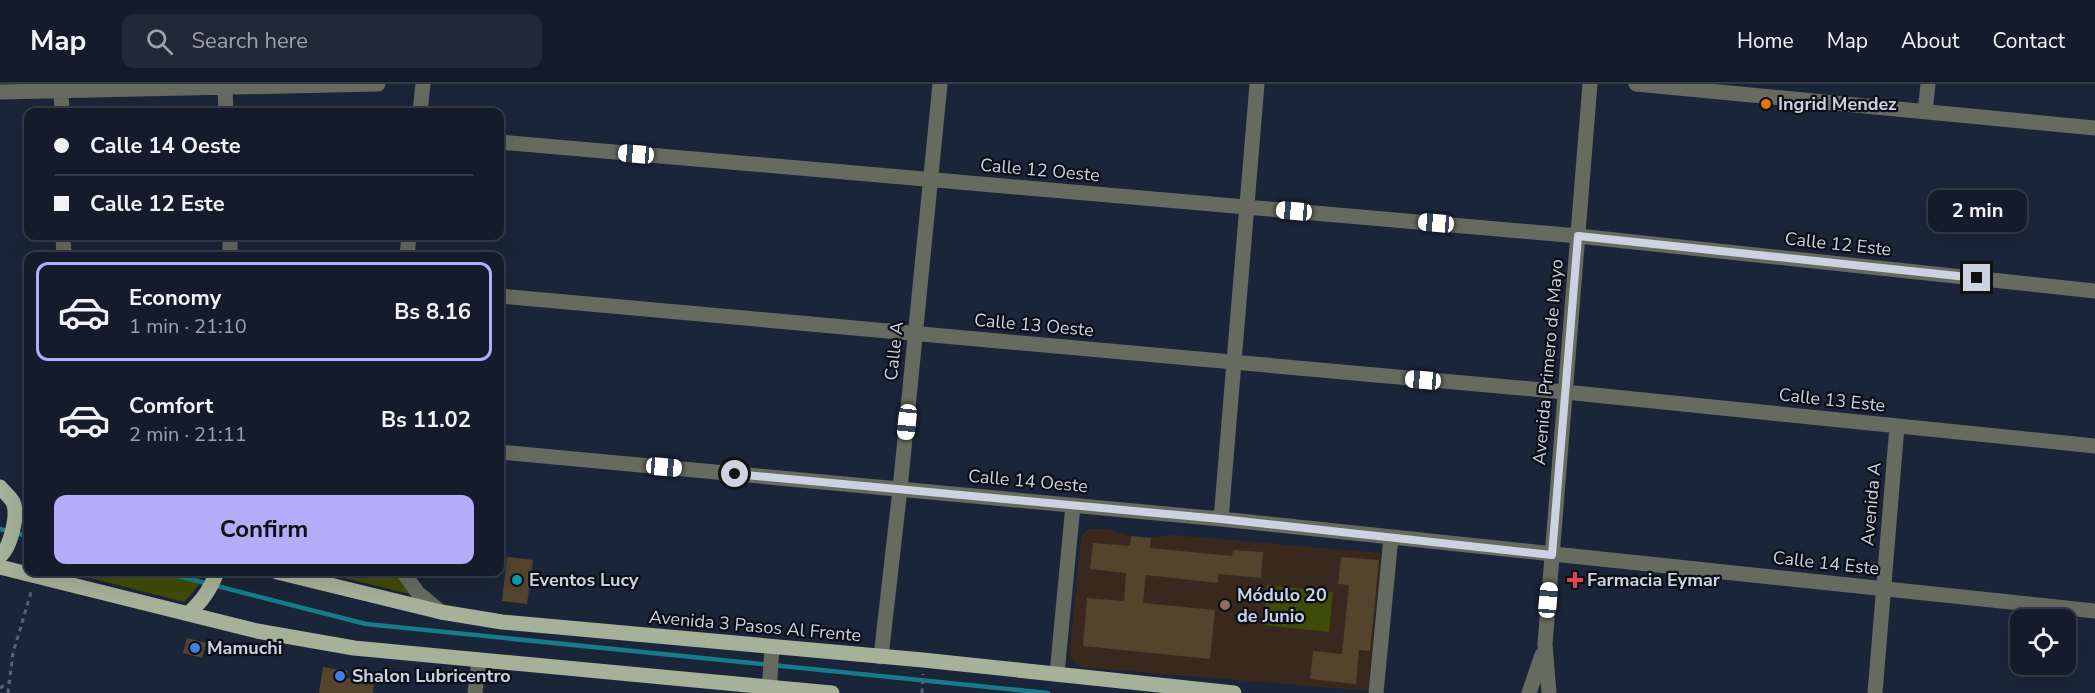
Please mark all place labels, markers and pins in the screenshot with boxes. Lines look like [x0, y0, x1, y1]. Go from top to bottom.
place label: Ingrid Mendez [1778, 92, 1897, 116]
marker: Ingrid Mendez [1759, 97, 1773, 111]
place label: Eventos Lucy [529, 568, 639, 592]
place label: Farmacia Eymar [1587, 568, 1720, 592]
marker: Eventos Lucy [510, 573, 524, 587]
marker: Farmacia Eymar [1568, 573, 1582, 587]
place label: Módulo 20 de Junio [1237, 583, 1327, 628]
marker: Módulo 20 de Junio [1218, 598, 1232, 612]
place label: Mamuchi [207, 636, 282, 660]
marker: Mamuchi [188, 641, 202, 655]
place label: Shalon Lubricentro [352, 664, 511, 688]
marker: Shalon Lubricentro [333, 669, 347, 683]

